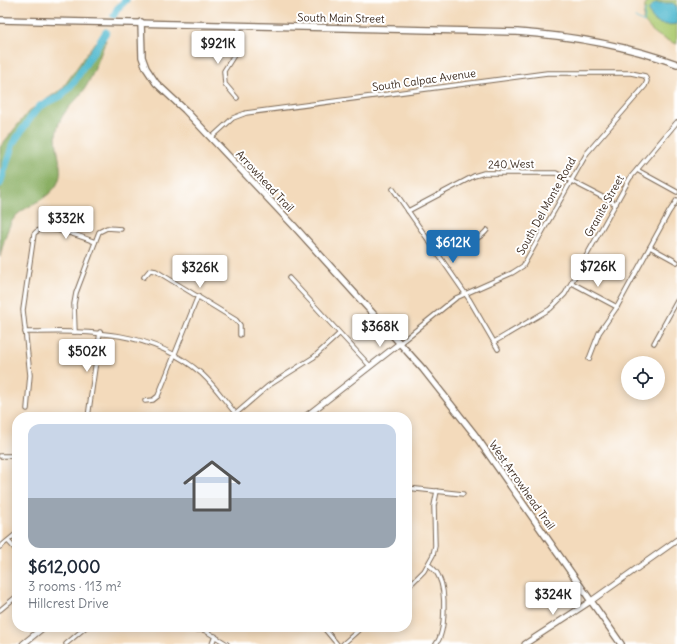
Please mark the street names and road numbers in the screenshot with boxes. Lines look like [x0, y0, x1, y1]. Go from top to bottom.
street label: South Main Street [297, 10, 385, 26]
street label: South Calpac Avenue [371, 66, 477, 94]
street label: Arrowhead Trail [233, 147, 297, 215]
street label: South Del Monte Road [513, 154, 579, 257]
street label: 240 West [488, 157, 535, 171]
street label: Granite Street [581, 172, 627, 240]
street label: West Arrowhead Trail [486, 438, 558, 532]

